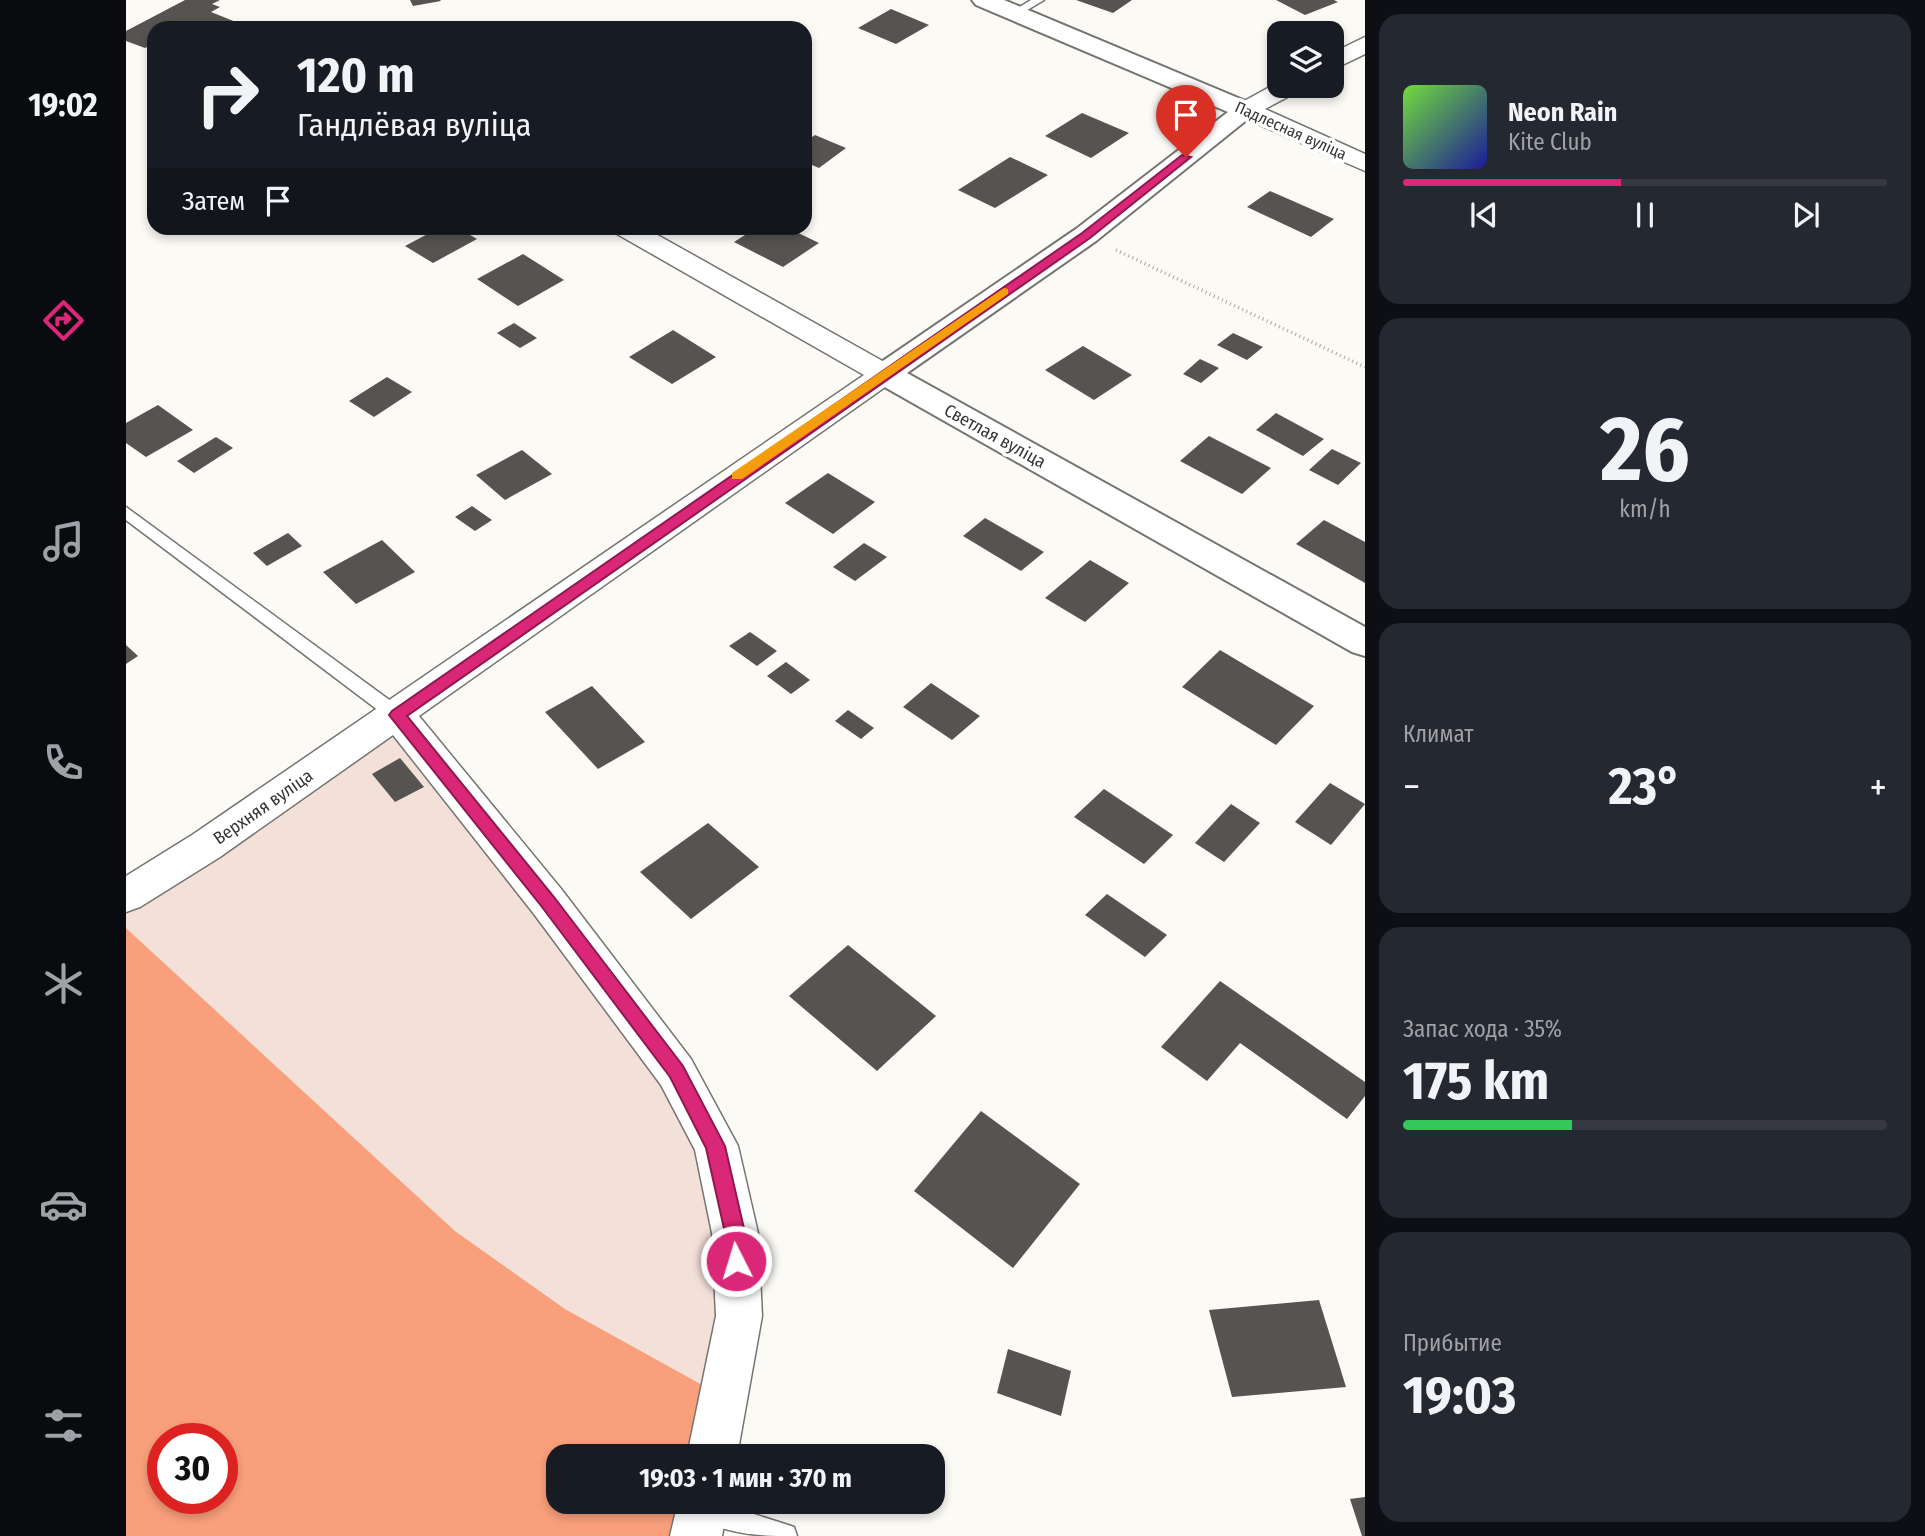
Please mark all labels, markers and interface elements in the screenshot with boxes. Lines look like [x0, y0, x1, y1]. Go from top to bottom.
map controls [1267, 21, 1344, 98]
button: layers [1267, 21, 1344, 98]
text: 120 m [297, 46, 415, 105]
icon: right [182, 49, 273, 140]
pin [1156, 85, 1216, 157]
text: 19:02 [28, 86, 98, 124]
icon: arrive [1167, 96, 1205, 134]
street label: Падлесная вуліца [1232, 97, 1350, 164]
text: Neon Rain [1508, 97, 1617, 128]
text: Гандлёвая вуліца [297, 106, 531, 144]
text: Kite Club [1508, 128, 1592, 156]
icon: arrive [259, 182, 297, 220]
text: Затем [182, 186, 245, 217]
icon: previous [1465, 196, 1503, 234]
icon: pause [1626, 196, 1664, 234]
icon: next [1787, 196, 1825, 234]
icon: directions [39, 296, 88, 345]
text: 26 [1600, 395, 1690, 504]
street label: Светлая вуліца [940, 399, 1050, 473]
text: km/h [1619, 495, 1671, 523]
icon: music [39, 517, 88, 566]
text: Климат [1403, 720, 1474, 748]
icon: phone [39, 738, 88, 787]
text: 23° [1608, 755, 1681, 818]
street label: Верхняя вуліца [209, 764, 317, 849]
text: − [1403, 764, 1420, 810]
text: + [1870, 764, 1887, 810]
icon: climate [39, 959, 88, 1008]
text: Запас хода · 35% [1403, 1015, 1562, 1043]
text: 175 km [1403, 1050, 1549, 1113]
icon: car [39, 1180, 88, 1229]
position arrow [699, 1224, 773, 1298]
text: Прибытие [1403, 1329, 1502, 1357]
text: 19:03 [1403, 1364, 1516, 1427]
icon: filters [39, 1401, 88, 1450]
speed limit sign: 30 [147, 1423, 238, 1514]
text: 19:03 · 1 мин · 370 m [639, 1463, 852, 1494]

